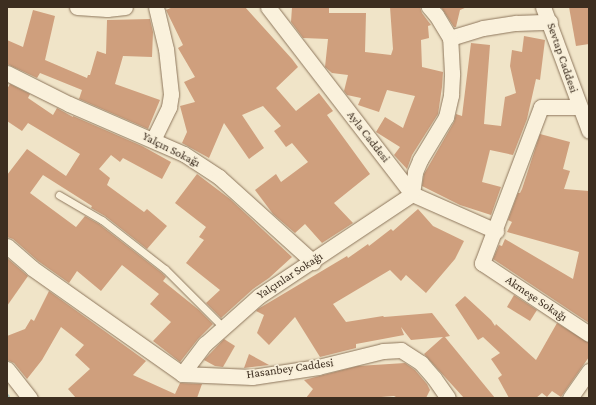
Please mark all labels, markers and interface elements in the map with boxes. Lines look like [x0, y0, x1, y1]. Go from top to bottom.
street label: Sevtap Caddesi [543, 21, 581, 95]
street label: Ayla Caddesi [343, 108, 393, 166]
street label: Yalçın Sokağı [140, 129, 202, 171]
street label: Yalçınlar Sokağı [254, 249, 326, 303]
street label: Akmeşe Sokağı [502, 273, 570, 325]
street label: Hasanbey Caddesi [246, 356, 334, 382]

